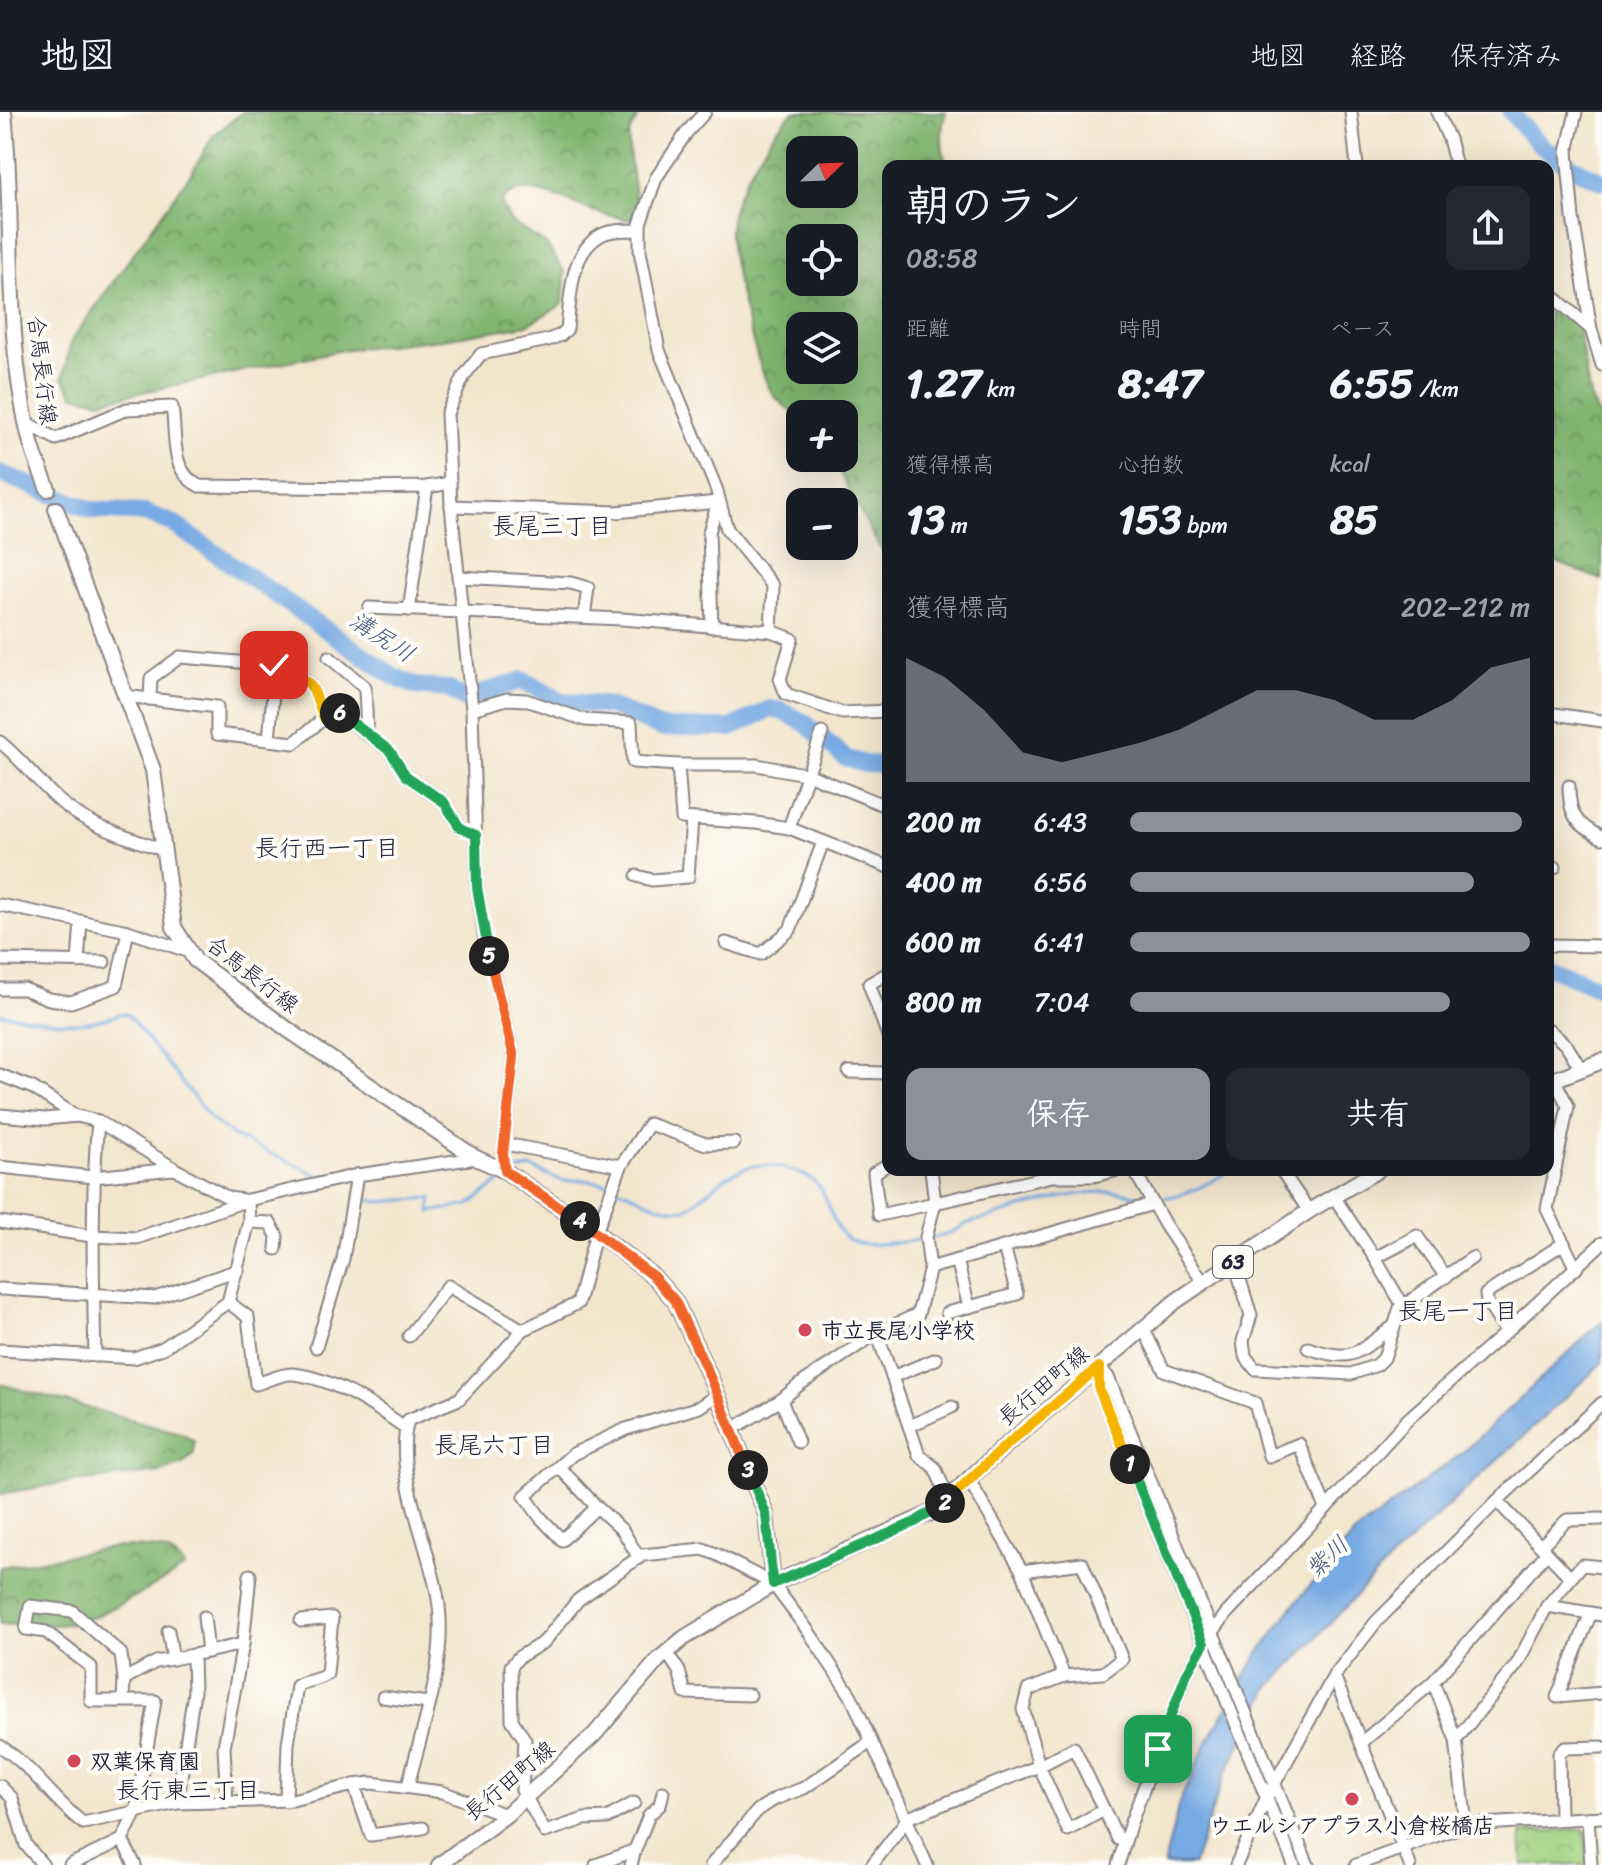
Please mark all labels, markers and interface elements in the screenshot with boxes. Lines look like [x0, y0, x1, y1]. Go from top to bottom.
text: 地図 [40, 22, 116, 89]
text: 地図 [1250, 31, 1306, 80]
text: 経路 [1350, 31, 1406, 80]
text: 保存済み [1450, 31, 1562, 80]
north arrow [786, 136, 858, 208]
map controls [786, 136, 858, 560]
text: 朝のラン [906, 166, 1082, 244]
button: share [1446, 186, 1530, 270]
button: locate [786, 224, 858, 296]
text: 08:58 [906, 235, 978, 281]
text: 距離 [906, 309, 950, 348]
text: 時間 [1118, 309, 1162, 348]
text: ペース [1330, 309, 1395, 348]
button: layers [786, 312, 858, 384]
street label: 合馬長行線 [16, 313, 69, 427]
text: 1.27 [906, 348, 981, 419]
text: 8:47 [1118, 348, 1202, 419]
text: 6:55 [1330, 348, 1414, 419]
text: km [981, 370, 1015, 409]
text: /km [1414, 370, 1459, 409]
button: + [786, 400, 858, 472]
text: 獲得標高 [906, 445, 994, 484]
text: 心拍数 [1118, 445, 1184, 484]
text: kcal [1330, 445, 1370, 484]
text: 13 [906, 484, 945, 555]
text: 153 [1118, 484, 1182, 555]
text: 85 [1330, 484, 1379, 555]
button: − [786, 488, 858, 560]
district label: 長尾三丁目 [492, 505, 612, 547]
text: m [945, 506, 968, 545]
text: bpm [1182, 506, 1228, 545]
text: 獲得標高 [906, 584, 1010, 630]
text: 202–212 m [1401, 584, 1530, 630]
water label: 溝尻川 [340, 600, 424, 674]
pin [240, 631, 308, 699]
icon: check [252, 643, 296, 687]
pin: 6 [320, 693, 360, 733]
text: 6 [334, 693, 346, 732]
text: 200 m [906, 799, 981, 845]
text: 6:43 [1034, 799, 1087, 845]
district label: 長行西一丁目 [255, 827, 399, 869]
text: 400 m [906, 859, 982, 905]
text: 6:56 [1034, 859, 1087, 905]
text: 600 m [906, 919, 980, 965]
text: 6:41 [1034, 919, 1084, 965]
street label: 合馬長行線 [197, 925, 308, 1024]
pin: 5 [469, 936, 509, 976]
text: 5 [482, 936, 496, 975]
text: 800 m [906, 979, 981, 1025]
text: 7:04 [1034, 979, 1089, 1025]
button: 保存 [906, 1068, 1210, 1160]
button: 共有 [1226, 1068, 1530, 1160]
pin: 4 [560, 1201, 600, 1241]
text: 4 [573, 1201, 587, 1240]
road number: 63 [1213, 1246, 1253, 1278]
district label: 長尾一丁目 [1398, 1290, 1518, 1332]
place label: 市立長尾小学校 [821, 1311, 975, 1350]
marker: 市立長尾小学校 [796, 1321, 814, 1339]
street label: 長行田町線 [989, 1335, 1098, 1436]
district label: 長尾六丁目 [434, 1424, 554, 1466]
pin: 1 [1110, 1444, 1150, 1484]
text: 1 [1125, 1444, 1135, 1483]
pin: 3 [728, 1450, 768, 1490]
text: 3 [742, 1450, 754, 1489]
pin: 2 [925, 1483, 965, 1523]
text: 2 [939, 1483, 951, 1522]
water label: 紫川 [1295, 1525, 1359, 1589]
pin [1124, 1715, 1192, 1783]
icon: arrive [1136, 1727, 1180, 1771]
street label: 長行田町線 [455, 1730, 564, 1831]
place label: 双葉保育園 [90, 1742, 200, 1781]
marker: 双葉保育園 [65, 1752, 83, 1770]
district label: 長行東三丁目 [116, 1769, 260, 1811]
marker: ウエルシアプラス小倉桜橋店 [1343, 1790, 1361, 1808]
place label: ウエルシアプラス小倉桜橋店 [1209, 1806, 1495, 1845]

